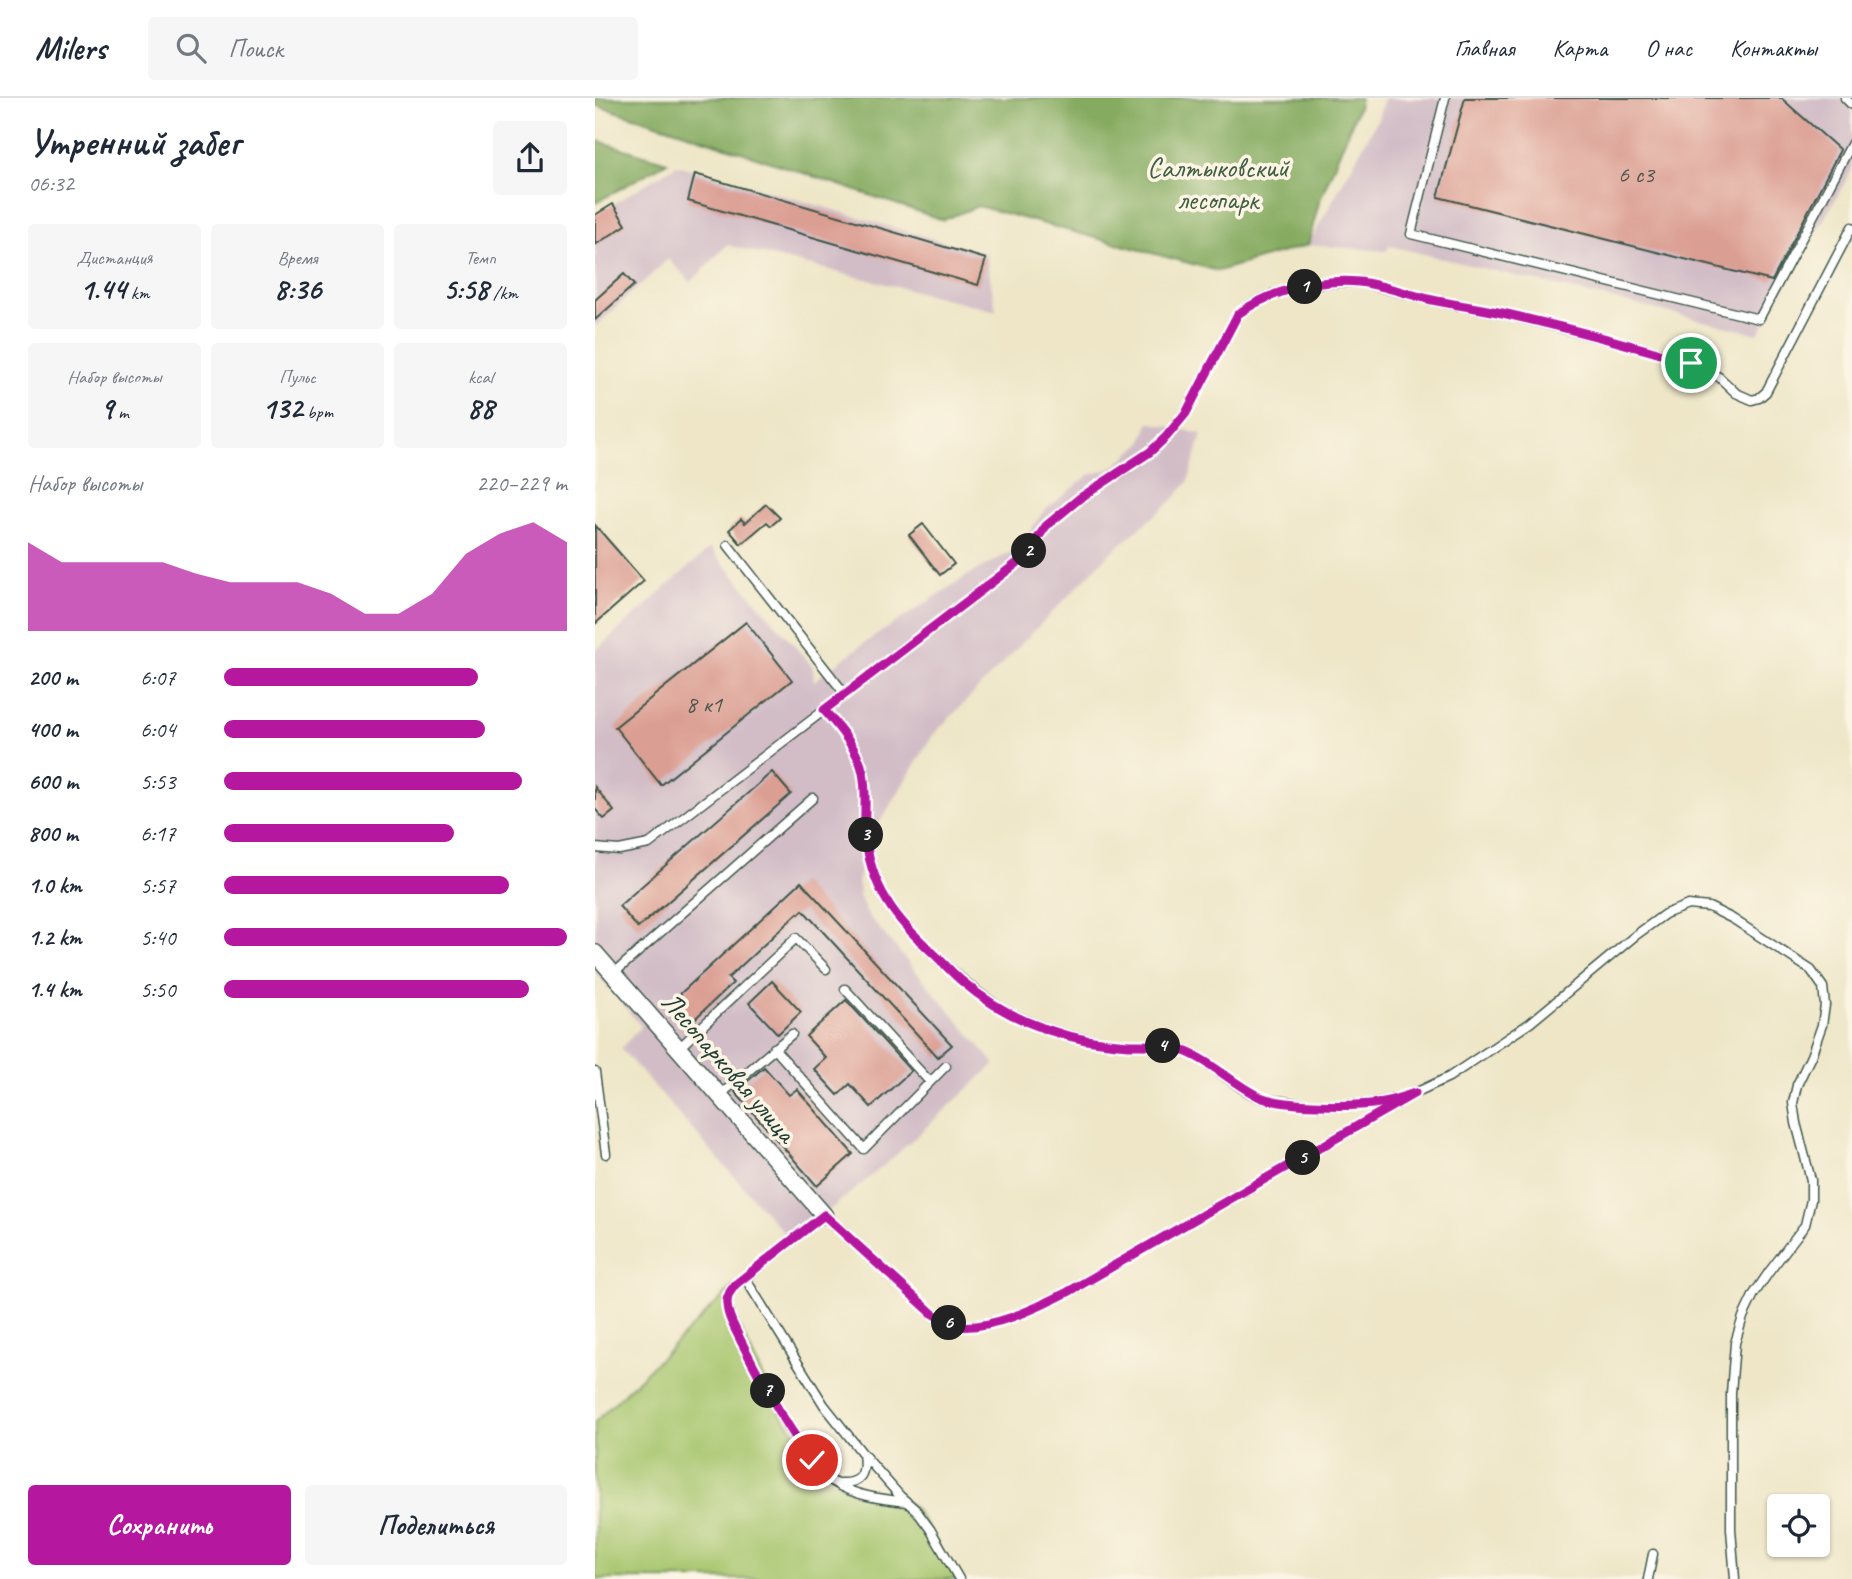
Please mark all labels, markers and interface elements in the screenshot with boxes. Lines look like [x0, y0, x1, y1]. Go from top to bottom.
search box [148, 17, 638, 80]
text: Milers [35, 27, 106, 69]
icon: search [172, 29, 210, 67]
text: Поиск [228, 32, 283, 65]
text: Главная [1454, 33, 1515, 63]
text: Карта [1553, 33, 1607, 63]
text: О нас [1645, 33, 1692, 63]
text: Контакты [1730, 33, 1817, 63]
text: Утренний забег [28, 119, 240, 166]
button: share [493, 121, 567, 195]
park label: Салтыковский лесопарк [1147, 150, 1290, 217]
house number: 6 с3 [1618, 159, 1656, 189]
text: 06:32 [28, 169, 74, 198]
text: Дистанция [77, 246, 152, 270]
text: Время [277, 246, 318, 270]
text: Темп [465, 246, 496, 270]
text: 1.44 [80, 270, 126, 308]
text: 8:36 [274, 270, 321, 308]
text: 5:58 [443, 270, 489, 308]
pin: 1 [1287, 270, 1323, 304]
text: 1 [1300, 274, 1309, 298]
text: km [126, 281, 149, 305]
text: /km [489, 281, 518, 305]
pin [1661, 333, 1721, 393]
icon: arrive [1672, 344, 1710, 382]
text: Набор высоты [67, 365, 162, 389]
text: Пульс [279, 365, 316, 389]
text: kcal [468, 365, 493, 389]
text: 9 [100, 389, 113, 427]
text: 132 [262, 389, 302, 427]
text: 88 [467, 389, 494, 427]
text: m [113, 400, 129, 424]
text: bpm [302, 400, 333, 424]
text: Набор высоты [28, 469, 142, 498]
text: 220–229 m [476, 469, 567, 498]
pin: 2 [1011, 533, 1047, 568]
text: 2 [1024, 538, 1033, 562]
text: 200 m [28, 663, 78, 692]
text: 6:07 [140, 663, 176, 692]
house number: 8 к1 [686, 689, 723, 719]
text: 400 m [28, 715, 78, 744]
text: 6:04 [140, 715, 176, 744]
text: 600 m [28, 767, 78, 796]
text: 5:53 [140, 767, 176, 796]
pin: 3 [849, 818, 883, 852]
text: 800 m [28, 819, 78, 848]
text: 6:17 [140, 819, 176, 848]
text: 3 [861, 822, 870, 846]
text: 1.0 km [28, 871, 82, 900]
text: 5:57 [140, 871, 176, 900]
text: 1.2 km [28, 923, 82, 952]
text: 5:40 [140, 923, 176, 952]
text: 1.4 km [28, 975, 82, 1004]
text: 5:50 [140, 975, 176, 1004]
street label: Лесопарковая улица [654, 985, 805, 1151]
pin: 4 [1145, 1028, 1181, 1063]
text: 4 [1158, 1033, 1167, 1057]
pin: 5 [1285, 1140, 1321, 1176]
text: 5 [1298, 1145, 1307, 1169]
pin: 6 [931, 1306, 967, 1340]
text: 6 [944, 1310, 953, 1334]
pin: 7 [751, 1374, 785, 1408]
text: 7 [763, 1378, 772, 1402]
pin [782, 1430, 842, 1490]
icon: check [793, 1441, 831, 1479]
button: Сохранить [28, 1485, 291, 1565]
button: Поделиться [305, 1485, 567, 1565]
map controls [1767, 1494, 1830, 1557]
button: locate [1767, 1494, 1830, 1557]

